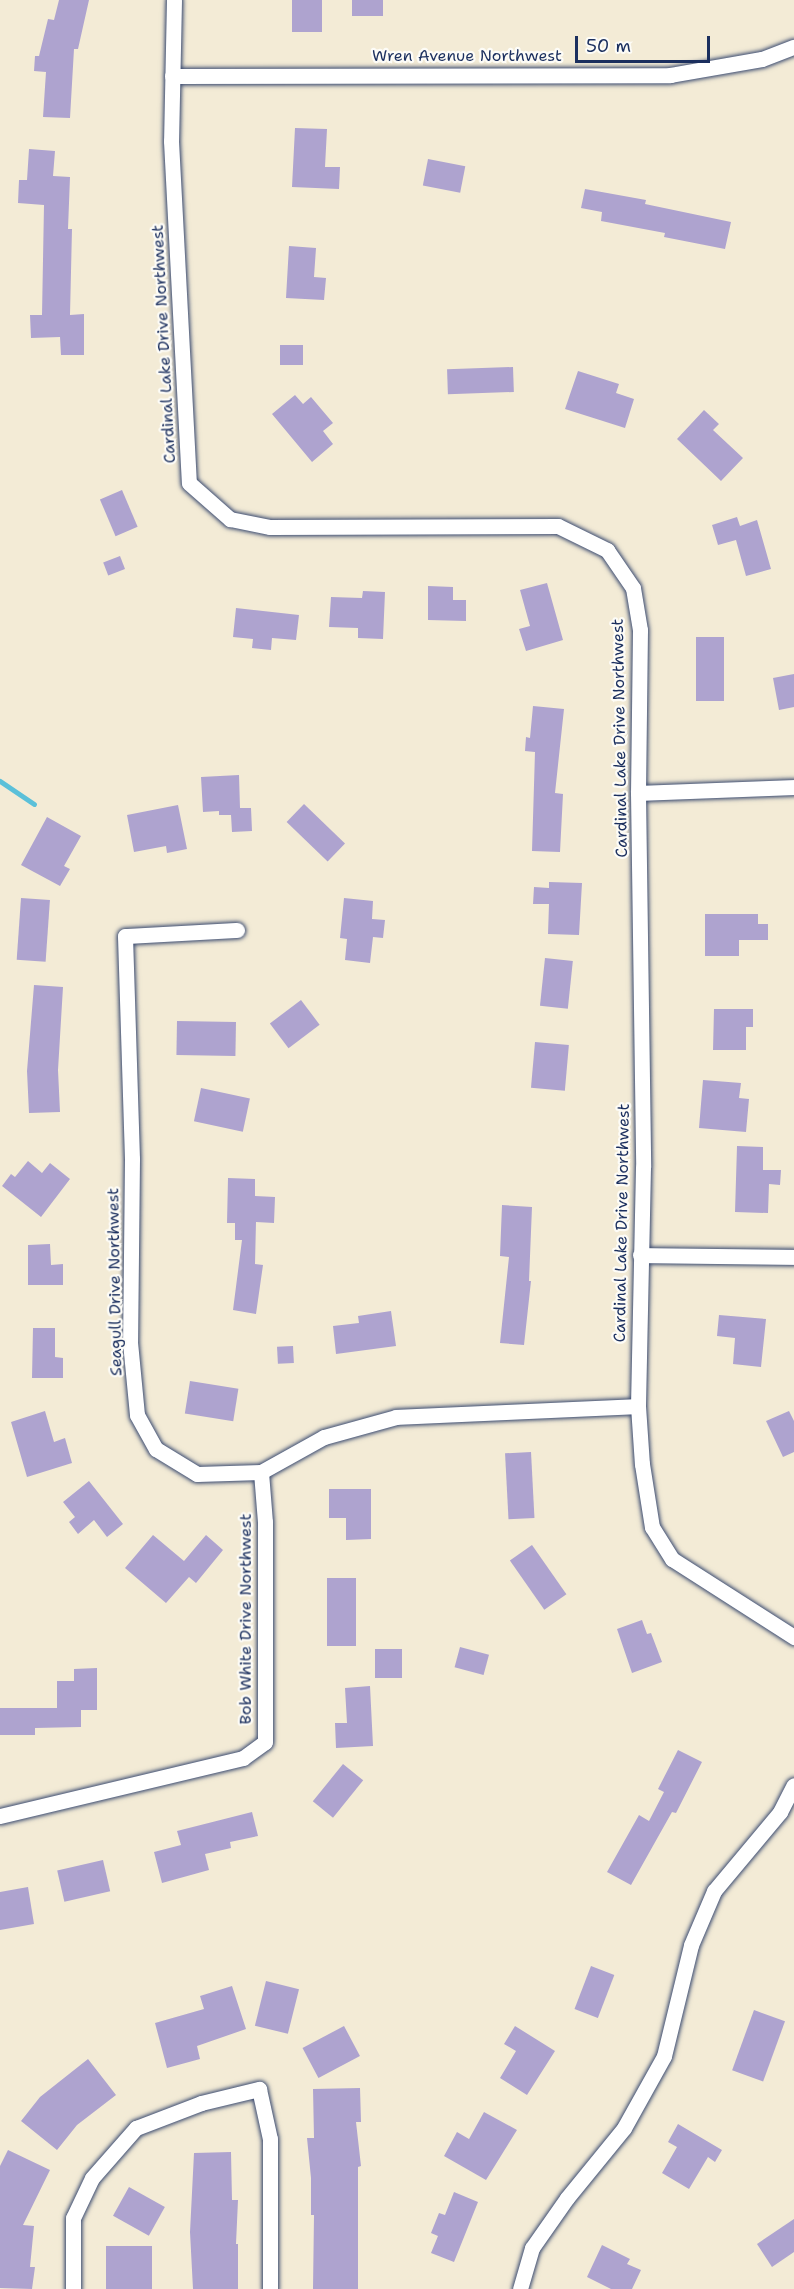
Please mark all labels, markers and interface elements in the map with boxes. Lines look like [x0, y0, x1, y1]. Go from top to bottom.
scale bar [578, 24, 713, 62]
text: 50 m [586, 34, 631, 58]
street label: Wren Avenue Northwest [372, 46, 562, 66]
street label: Cardinal Lake Drive Northwest [148, 224, 180, 464]
street label: Cardinal Lake Drive Northwest [608, 618, 632, 858]
street label: Cardinal Lake Drive Northwest [610, 1103, 634, 1343]
street label: Seagull Drive Northwest [104, 1188, 126, 1376]
street label: Bob White Drive Northwest [236, 1514, 256, 1724]

